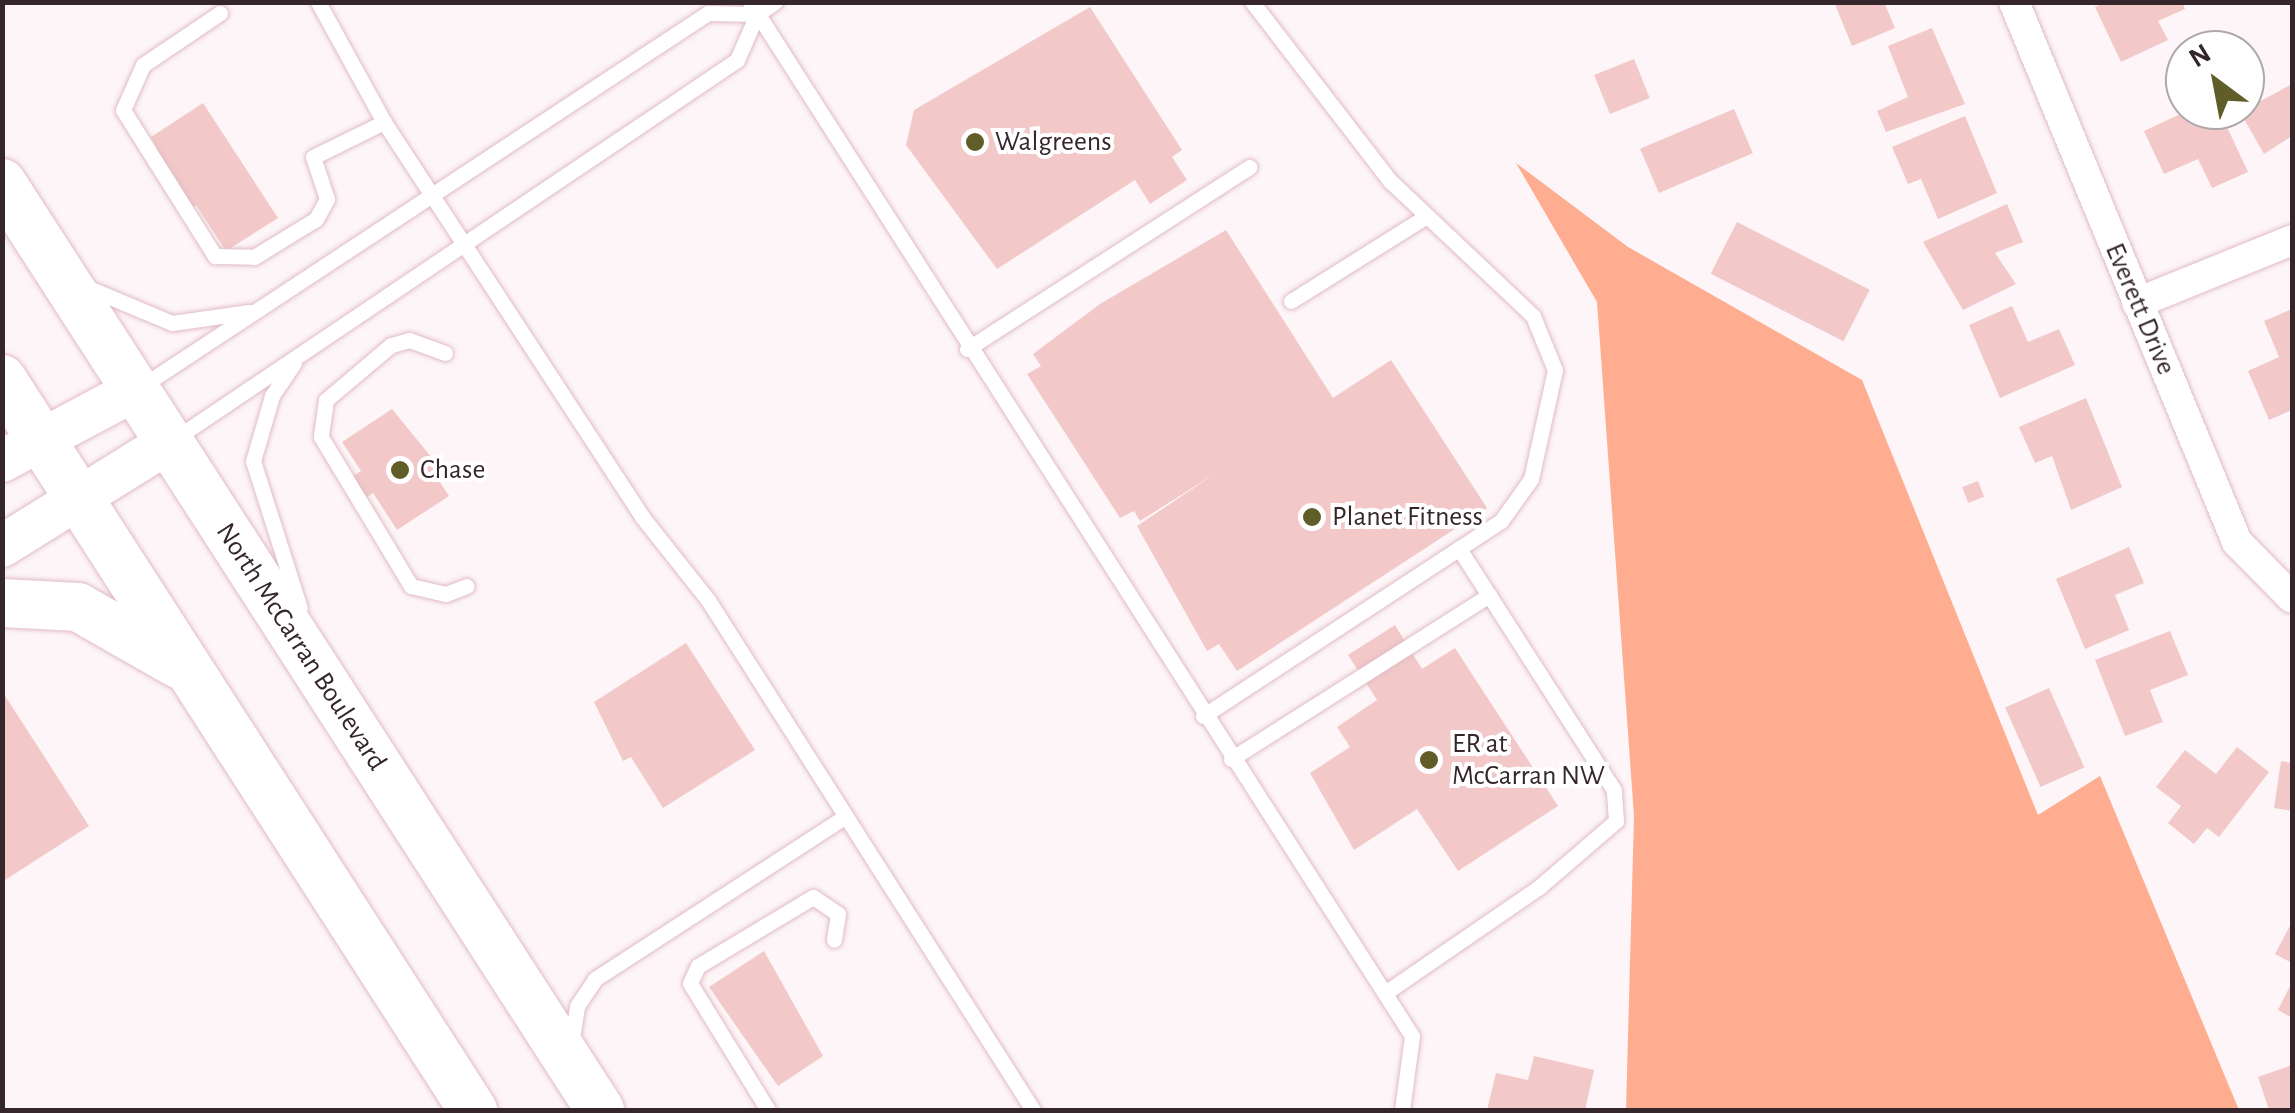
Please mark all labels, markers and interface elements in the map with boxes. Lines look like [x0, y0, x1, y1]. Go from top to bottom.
north arrow [2165, 30, 2265, 130]
text: N [2184, 39, 2216, 73]
place label: Walgreens [995, 125, 1112, 159]
marker: Walgreens [964, 131, 986, 153]
street label: Everett Drive [2097, 238, 2183, 380]
place label: Chase [420, 453, 485, 487]
marker: Chase [389, 459, 411, 481]
place label: Planet Fitness [1332, 500, 1483, 534]
marker: Planet Fitness [1301, 506, 1323, 528]
street label: North McCarran Boulevard [208, 517, 394, 777]
place label: ER at McCarran NW [1452, 727, 1605, 793]
marker: ER at McCarran NW [1416, 747, 1442, 773]

